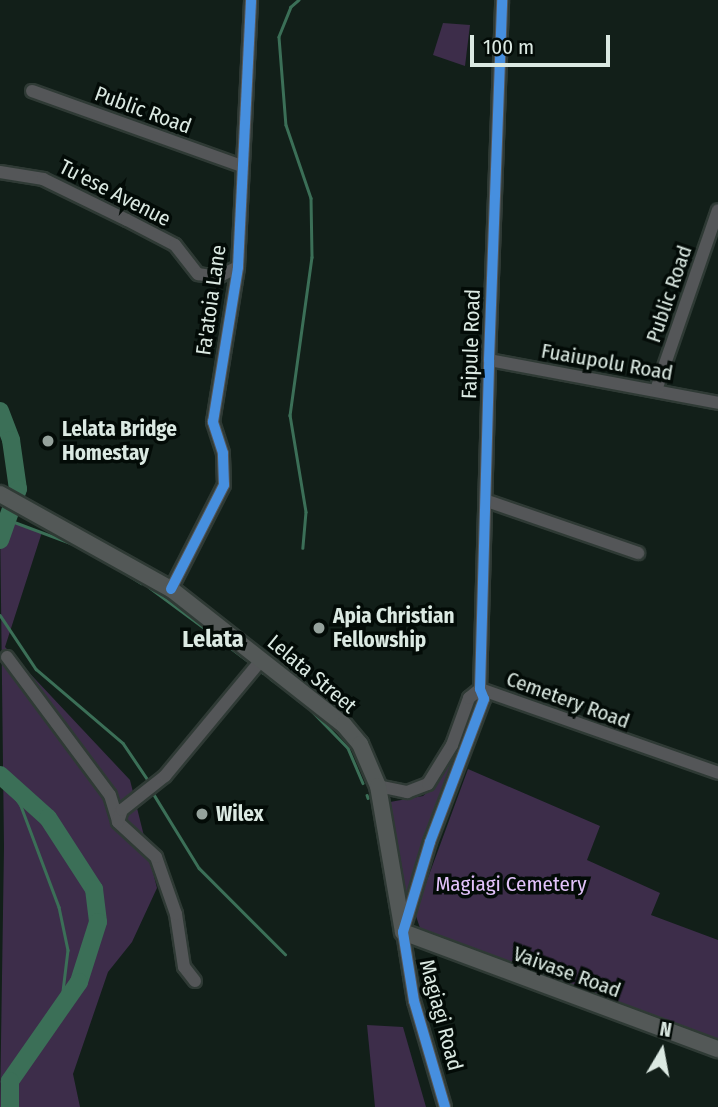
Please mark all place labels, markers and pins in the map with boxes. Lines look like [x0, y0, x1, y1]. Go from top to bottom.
place label: Lelata Bridge Homestay [62, 416, 177, 466]
marker: Lelata Bridge Homestay [40, 433, 56, 449]
place label: Apia Christian Fellowship [333, 603, 454, 653]
marker: Apia Christian Fellowship [311, 620, 327, 636]
place label: Wilex [216, 801, 264, 827]
marker: Wilex [194, 806, 210, 822]

